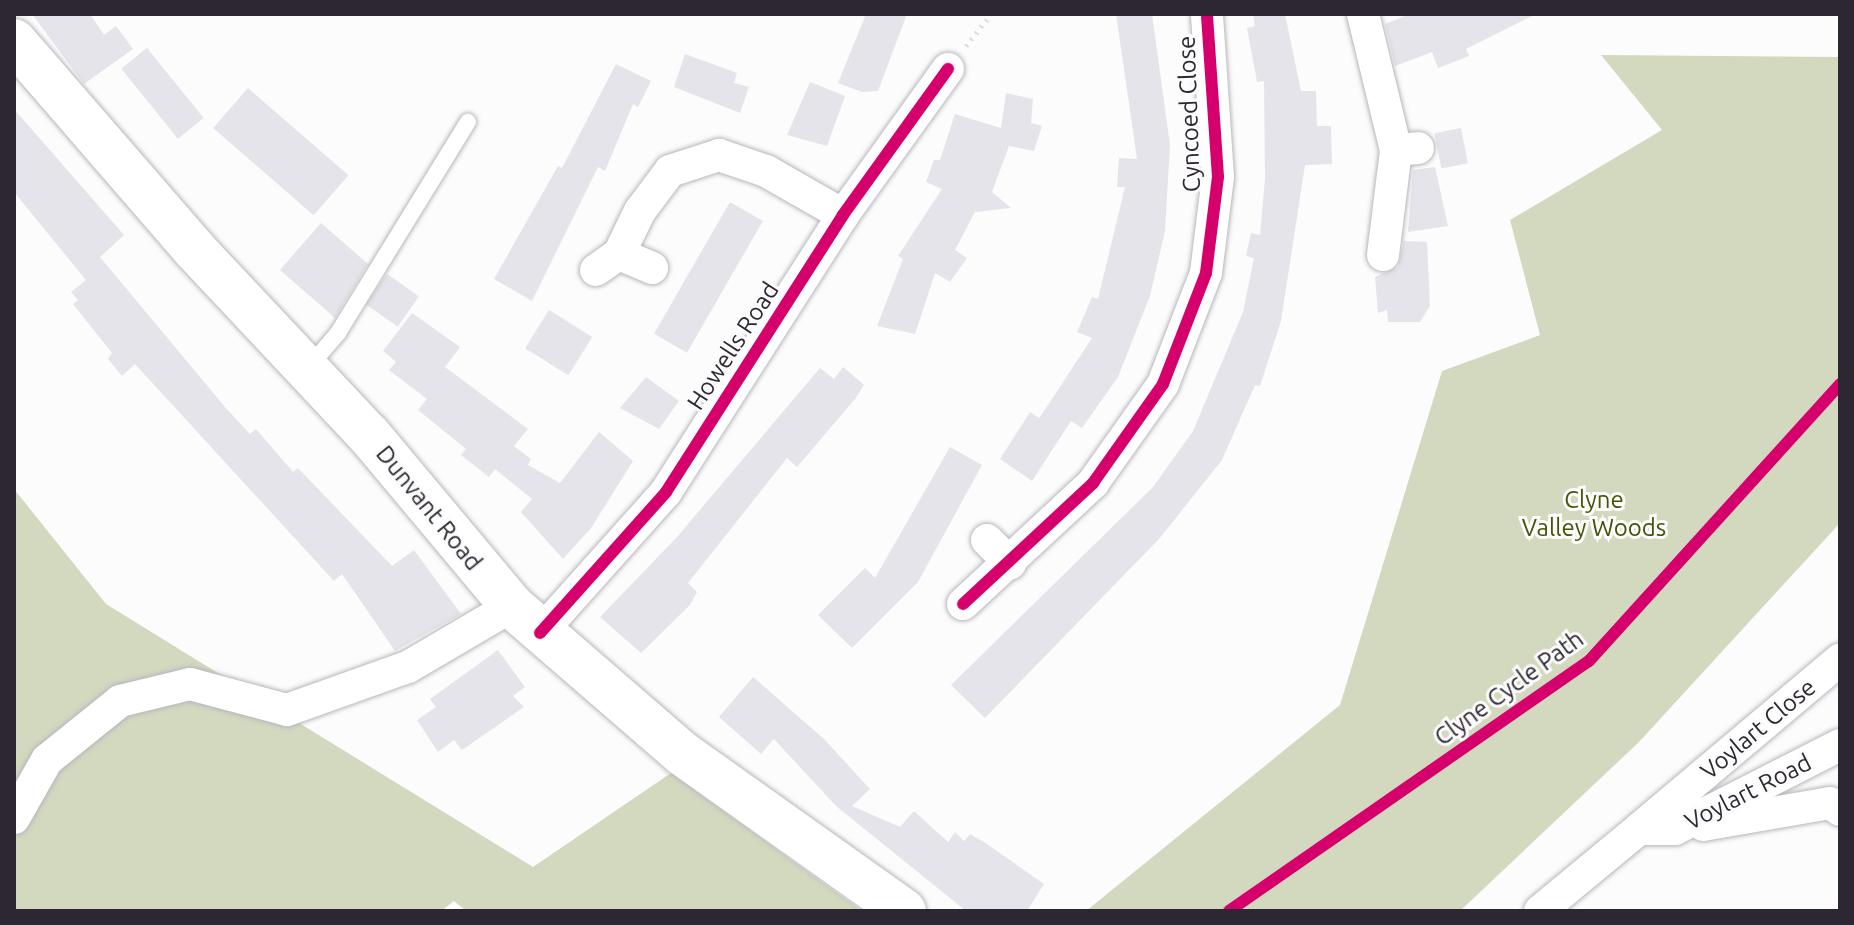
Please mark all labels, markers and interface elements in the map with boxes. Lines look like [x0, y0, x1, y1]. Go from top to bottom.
street label: Cyncoed Close [1172, 35, 1206, 193]
street label: Howells Road [681, 277, 785, 415]
street label: Dunvant Road [370, 440, 488, 576]
park label: Clyne Valley Woods [1522, 486, 1666, 542]
street label: Clyne Cycle Path [1429, 624, 1589, 752]
street label: Voylart Close [1695, 673, 1821, 785]
street label: Voylart Road [1680, 748, 1816, 836]

